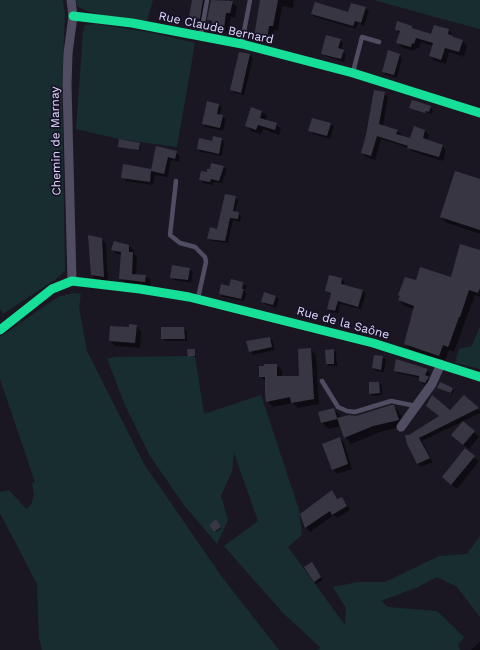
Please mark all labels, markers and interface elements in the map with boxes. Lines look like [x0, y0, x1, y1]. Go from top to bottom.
street label: Rue Claude Bernard [157, 9, 275, 47]
street label: Chemin de Marnay [48, 86, 64, 196]
street label: Rue de la Saône [295, 304, 391, 342]

